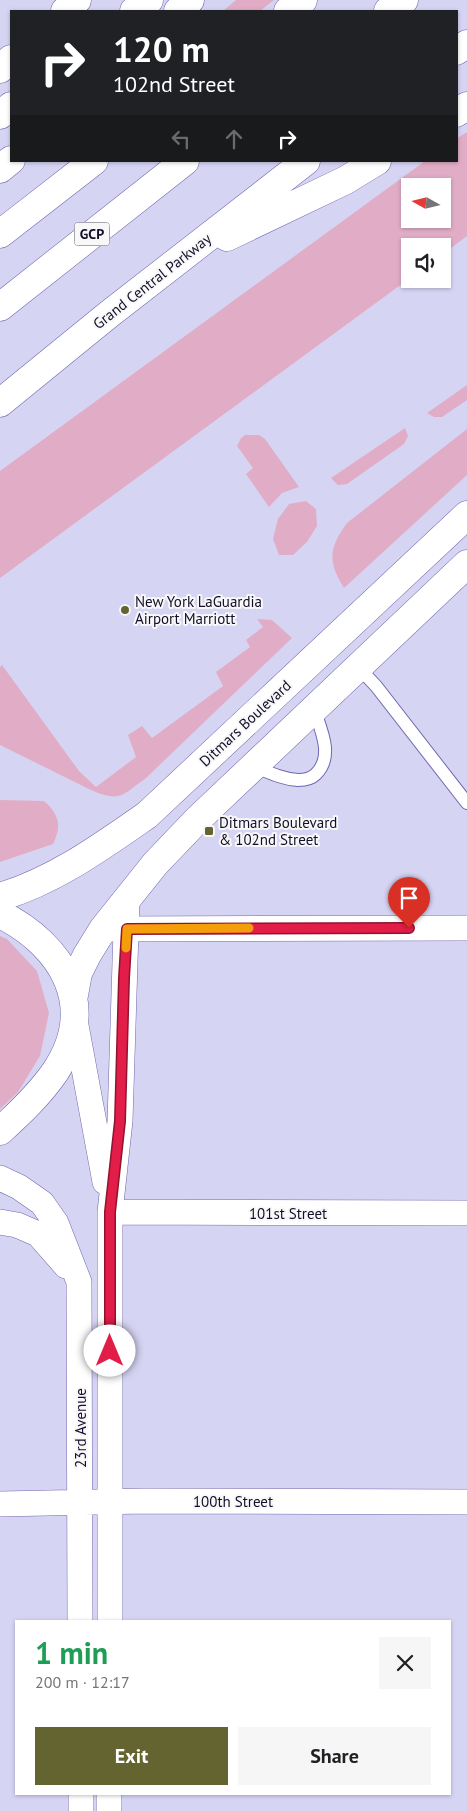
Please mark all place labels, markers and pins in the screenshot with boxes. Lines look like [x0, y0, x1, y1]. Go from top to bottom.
place label: New York LaGuardia Airport Marriott [135, 592, 262, 628]
marker: New York LaGuardia Airport Marriott [119, 604, 131, 616]
place label: Ditmars Boulevard & 102nd Street [219, 813, 337, 849]
marker: Ditmars Boulevard & 102nd Street [203, 825, 215, 837]
pin [388, 877, 430, 928]

